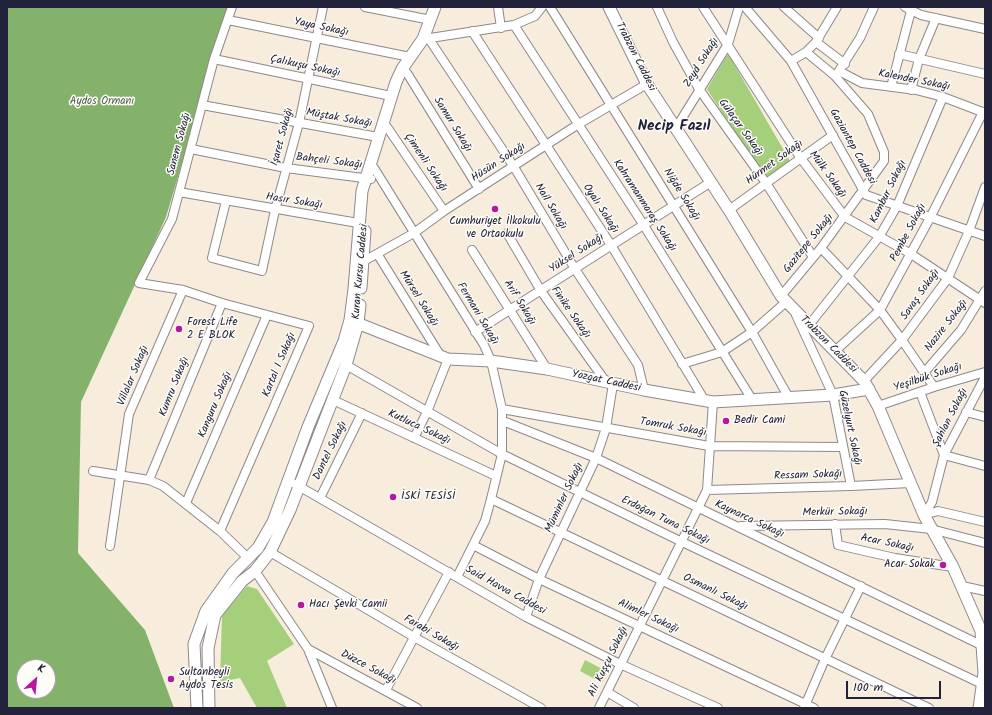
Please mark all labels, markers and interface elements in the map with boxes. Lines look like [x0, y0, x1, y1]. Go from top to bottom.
street label: Yaya Sokağı [293, 16, 349, 40]
street label: Trabzon Caddesi [612, 20, 658, 94]
street label: Zeyd Sokağı [682, 36, 722, 90]
street label: Çalıkuşu Sokağı [269, 53, 341, 81]
street label: Kalender Sokağı [877, 68, 951, 94]
park label: Aydos Ormanı [70, 95, 134, 109]
street label: Samur Sokağı [430, 95, 474, 155]
street label: Gülaçar Sokağı [715, 97, 765, 159]
street label: İşaret Sokağı [269, 106, 297, 168]
street label: Müştak Sokağı [305, 107, 373, 131]
street label: Gaziantep Caddesi [826, 107, 878, 187]
street label: Sanem Sokağı [165, 111, 195, 177]
district label: Necip Fazıl [638, 118, 710, 136]
street label: Çimenli Sokağı [401, 131, 449, 195]
street label: Hürmet Sokağı [744, 138, 806, 188]
street label: Hüsün Sokağı [469, 141, 529, 185]
street label: Mülk Sokağı [805, 149, 849, 201]
street label: Bahçeli Sokağı [295, 151, 363, 173]
street label: Kahramanmaraş Sokağı [609, 157, 679, 255]
street label: Kambur Sokağı [868, 158, 910, 226]
street label: Niğde Sokağı [660, 166, 702, 224]
street label: Nail Sokağı [531, 182, 569, 232]
street label: Oyalı Sokağı [579, 182, 621, 236]
street label: Hasır Sokağı [265, 191, 323, 213]
street label: Pembe Sokağı [888, 202, 930, 264]
marker: Cumhuriyet İlkokulu ve Ortaokulu [490, 204, 500, 214]
street label: Gazitepe Sokağı [781, 212, 837, 276]
place label: Cumhuriyet İlkokulu ve Ortaokulu [449, 215, 541, 241]
street label: Kuran Kursu Caddesi [350, 224, 372, 320]
street label: Yüksel Sokağı [547, 231, 607, 277]
street label: Savaş Sokağı [899, 267, 943, 323]
street label: Mürsel Sokağı [396, 269, 440, 329]
street label: Arif Sokağı [500, 278, 538, 328]
street label: Fermani Sokağı [453, 280, 501, 348]
street label: Finike Sokağı [547, 284, 593, 342]
street label: Nazire Sokağı [923, 297, 971, 355]
street label: Trabzon Caddesi [797, 314, 859, 376]
place label: Forest Life 2 E BLOK [187, 316, 237, 342]
marker: Forest Life 2 E BLOK [174, 324, 184, 334]
street label: Kartal 1 Sokağı [260, 331, 300, 399]
street label: Villalar Sokağı [115, 344, 153, 408]
street label: Kumru Sokağı [157, 355, 193, 419]
street label: Yeşilbük Sokağı [892, 361, 964, 395]
street label: Yozgat Caddesi [570, 368, 642, 396]
street label: Kanguru Sokağı [196, 370, 236, 440]
street label: Şahlan Sokağı [931, 386, 971, 450]
street label: Güzelyurt Sokağı [835, 389, 863, 467]
street label: Kutluca Sokağı [386, 408, 452, 448]
place label: Bedir Cami [734, 414, 785, 428]
street label: Tomruk Sokağı [639, 416, 707, 440]
marker: Bedir Cami [721, 416, 731, 426]
street label: Dantel Sokağı [311, 420, 351, 482]
street label: Müminler Sokağı [543, 461, 587, 535]
street label: Ressam Sokağı [774, 468, 842, 484]
place label: İSKİ TESİSİ [401, 490, 455, 504]
marker: İSKİ TESİSİ [388, 492, 398, 502]
street label: Erdoğan Tuna Sokağı [619, 494, 711, 548]
street label: Kaynarca Sokağı [712, 498, 786, 542]
street label: Merkür Sokağı [802, 506, 868, 520]
street label: Acar Sokağı [859, 532, 915, 556]
place label: Acar Sokak [884, 558, 935, 572]
marker: Acar Sokak [938, 560, 948, 570]
street label: Said Havva Caddesi [462, 563, 548, 619]
street label: Osmanlı Sokağı [680, 572, 750, 614]
street label: Alimler Sokağı [615, 597, 681, 637]
place label: Hacı Şevki Camii [309, 598, 387, 612]
marker: Hacı Şevki Camii [296, 600, 306, 610]
street label: Farabi Sokağı [401, 613, 461, 655]
street label: Ali Kuşçu Sokağı [586, 625, 632, 699]
street label: Düzce Sokağı [338, 648, 398, 688]
north arrow [16, 659, 56, 699]
text: K [34, 660, 48, 679]
place label: Sultanbeyli Aydos Tesis [179, 666, 233, 692]
scale bar [848, 673, 943, 699]
marker: Sultanbeyli Aydos Tesis [166, 674, 176, 684]
text: 100 m [853, 678, 883, 697]

